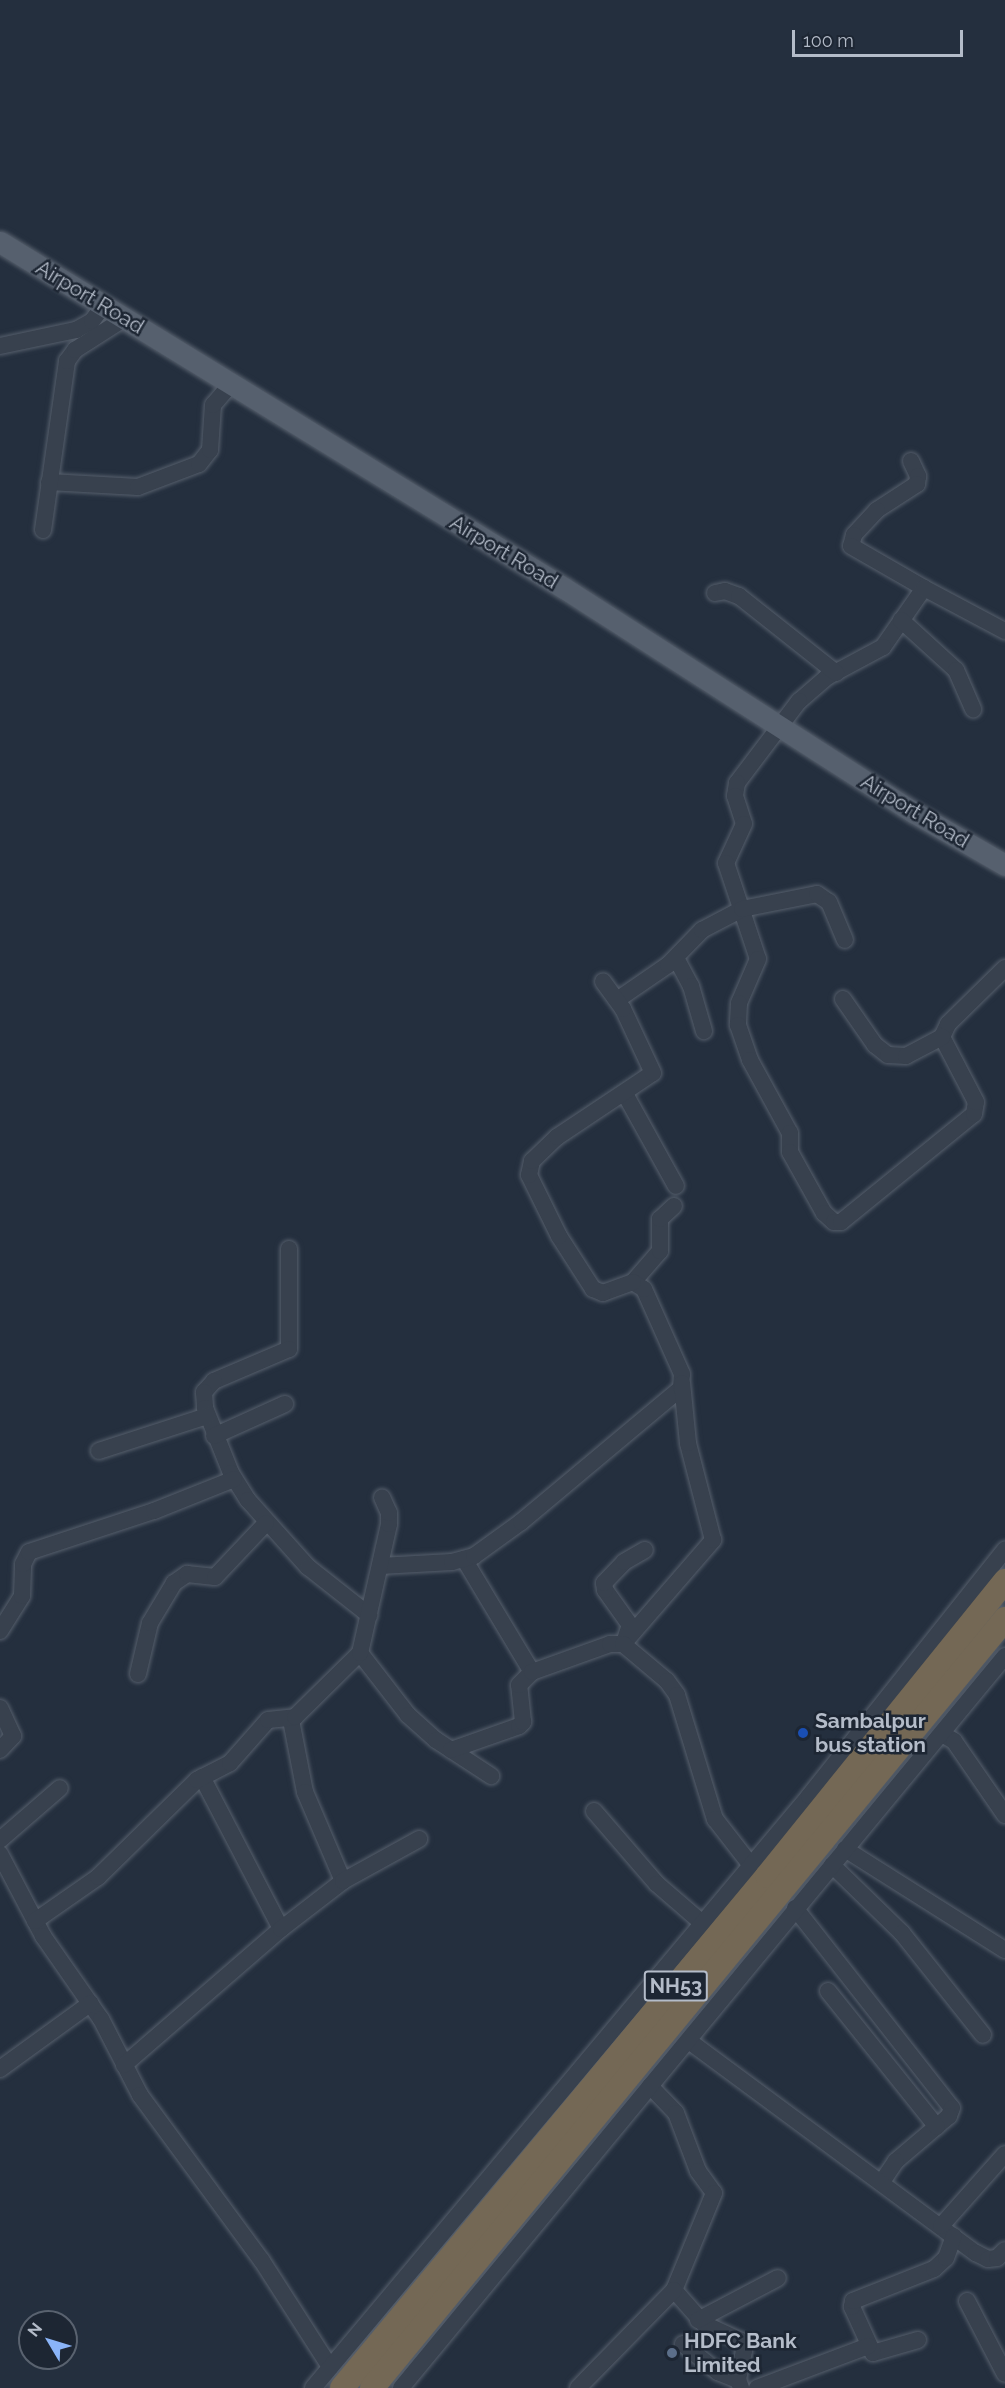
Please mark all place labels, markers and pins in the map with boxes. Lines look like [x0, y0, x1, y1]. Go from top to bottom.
place label: Sambalpur bus station [815, 1708, 926, 1758]
marker: Sambalpur bus station [796, 1726, 810, 1740]
place label: HDFC Bank Limited [684, 2328, 797, 2378]
marker: HDFC Bank Limited [665, 2346, 679, 2360]

